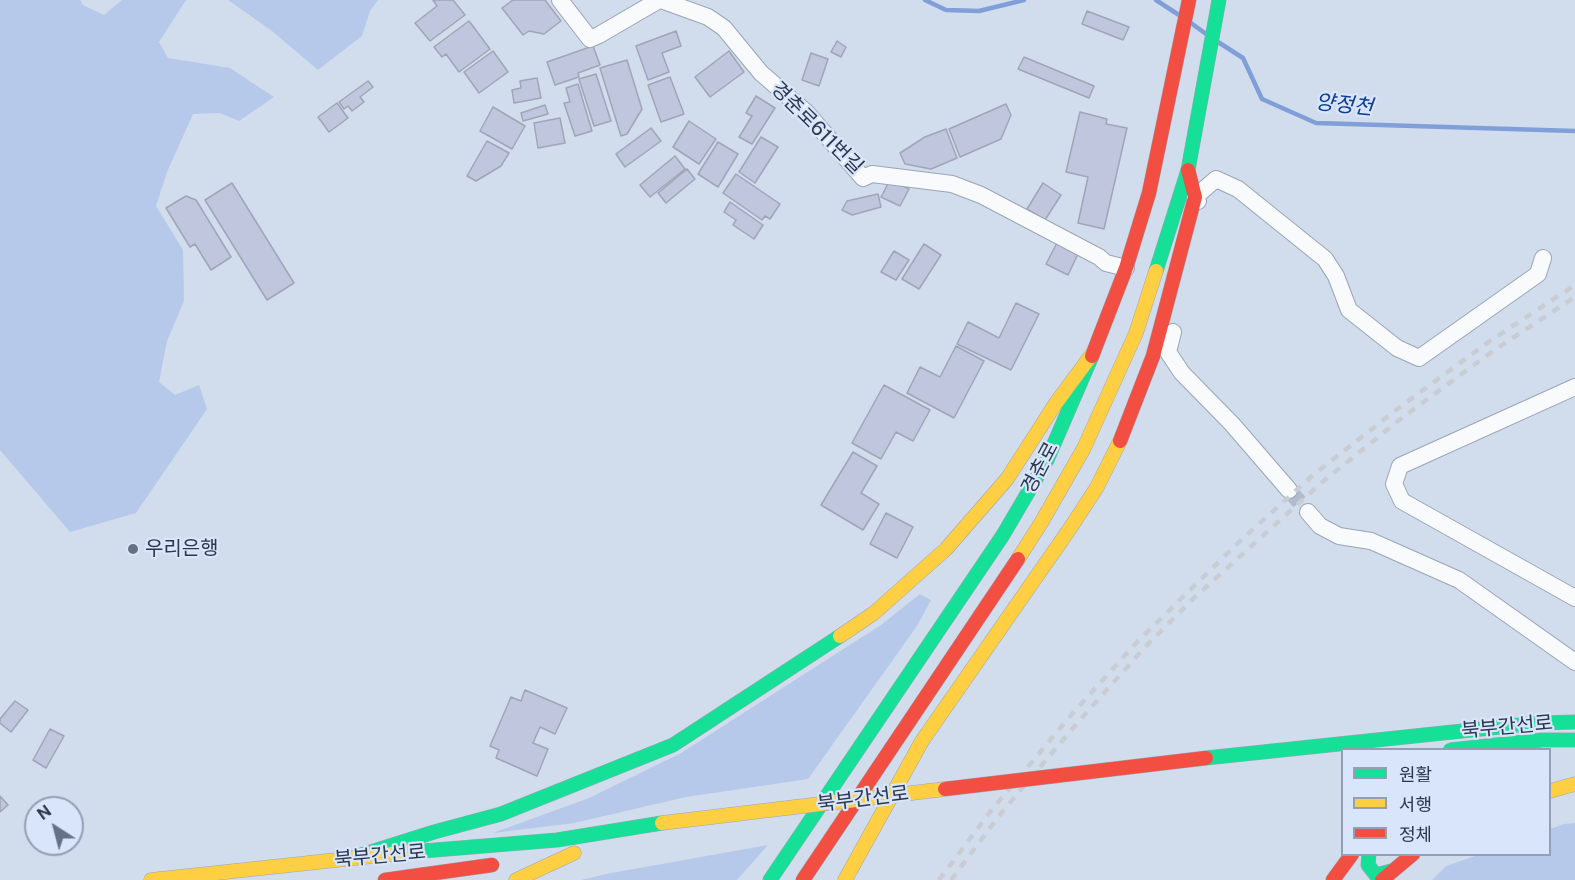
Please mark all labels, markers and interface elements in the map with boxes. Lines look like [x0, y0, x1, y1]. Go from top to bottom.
street label: 경춘로611번길 [766, 77, 868, 179]
water label: 양정천 [1314, 89, 1374, 121]
street label: 경춘로 [1016, 438, 1064, 498]
place label: 우리은행 [145, 537, 219, 561]
marker: 우리은행 [126, 542, 140, 556]
street label: 북부간선로 [1460, 711, 1554, 743]
legend [1341, 748, 1551, 856]
text: 원활 [1399, 764, 1432, 785]
street label: 북부간선로 [816, 781, 910, 817]
text: 서행 [1399, 794, 1432, 815]
north arrow [24, 796, 84, 856]
text: N [34, 801, 55, 824]
text: 정체 [1399, 824, 1432, 845]
street label: 북부간선로 [333, 840, 427, 872]

